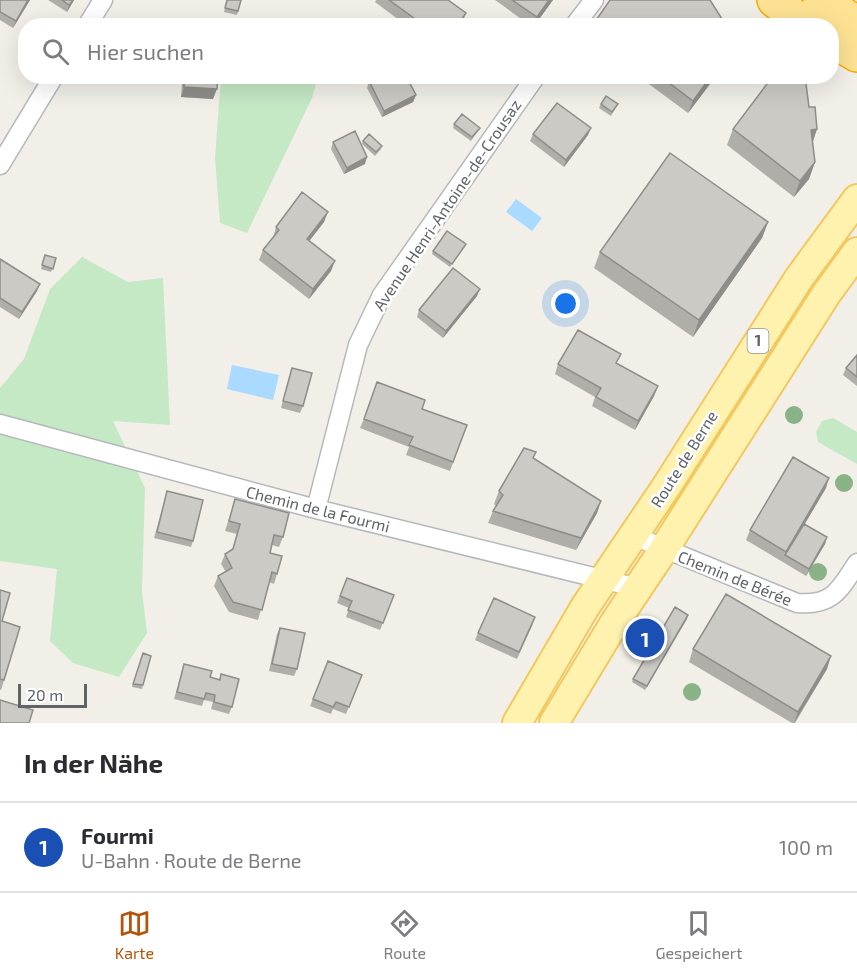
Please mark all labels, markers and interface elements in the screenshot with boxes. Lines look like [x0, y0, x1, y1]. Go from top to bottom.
search box [18, 18, 839, 84]
icon: search [39, 35, 72, 68]
text: Hier suchen [87, 38, 204, 64]
street label: Avenue Henri-Antoine-de-Crousaz [369, 96, 524, 314]
your location [551, 289, 580, 318]
road number: 1 [748, 329, 768, 353]
street label: Route de Berne [646, 407, 721, 511]
street label: Chemin de la Fourmi [244, 481, 392, 536]
street label: Chemin de Bérée [675, 546, 795, 609]
pin: 1 [626, 616, 664, 660]
scale bar [18, 681, 87, 708]
text: 20 m [27, 685, 63, 704]
text: In der Nähe [24, 747, 163, 778]
text: Fourmi [81, 822, 154, 848]
text: 1 [39, 835, 48, 859]
text: 100 m [779, 835, 833, 859]
text: U-Bahn · Route de Berne [81, 848, 302, 872]
tab: Karte [115, 907, 154, 962]
tab: Route [383, 907, 426, 962]
tab: Gespeichert [655, 907, 742, 962]

